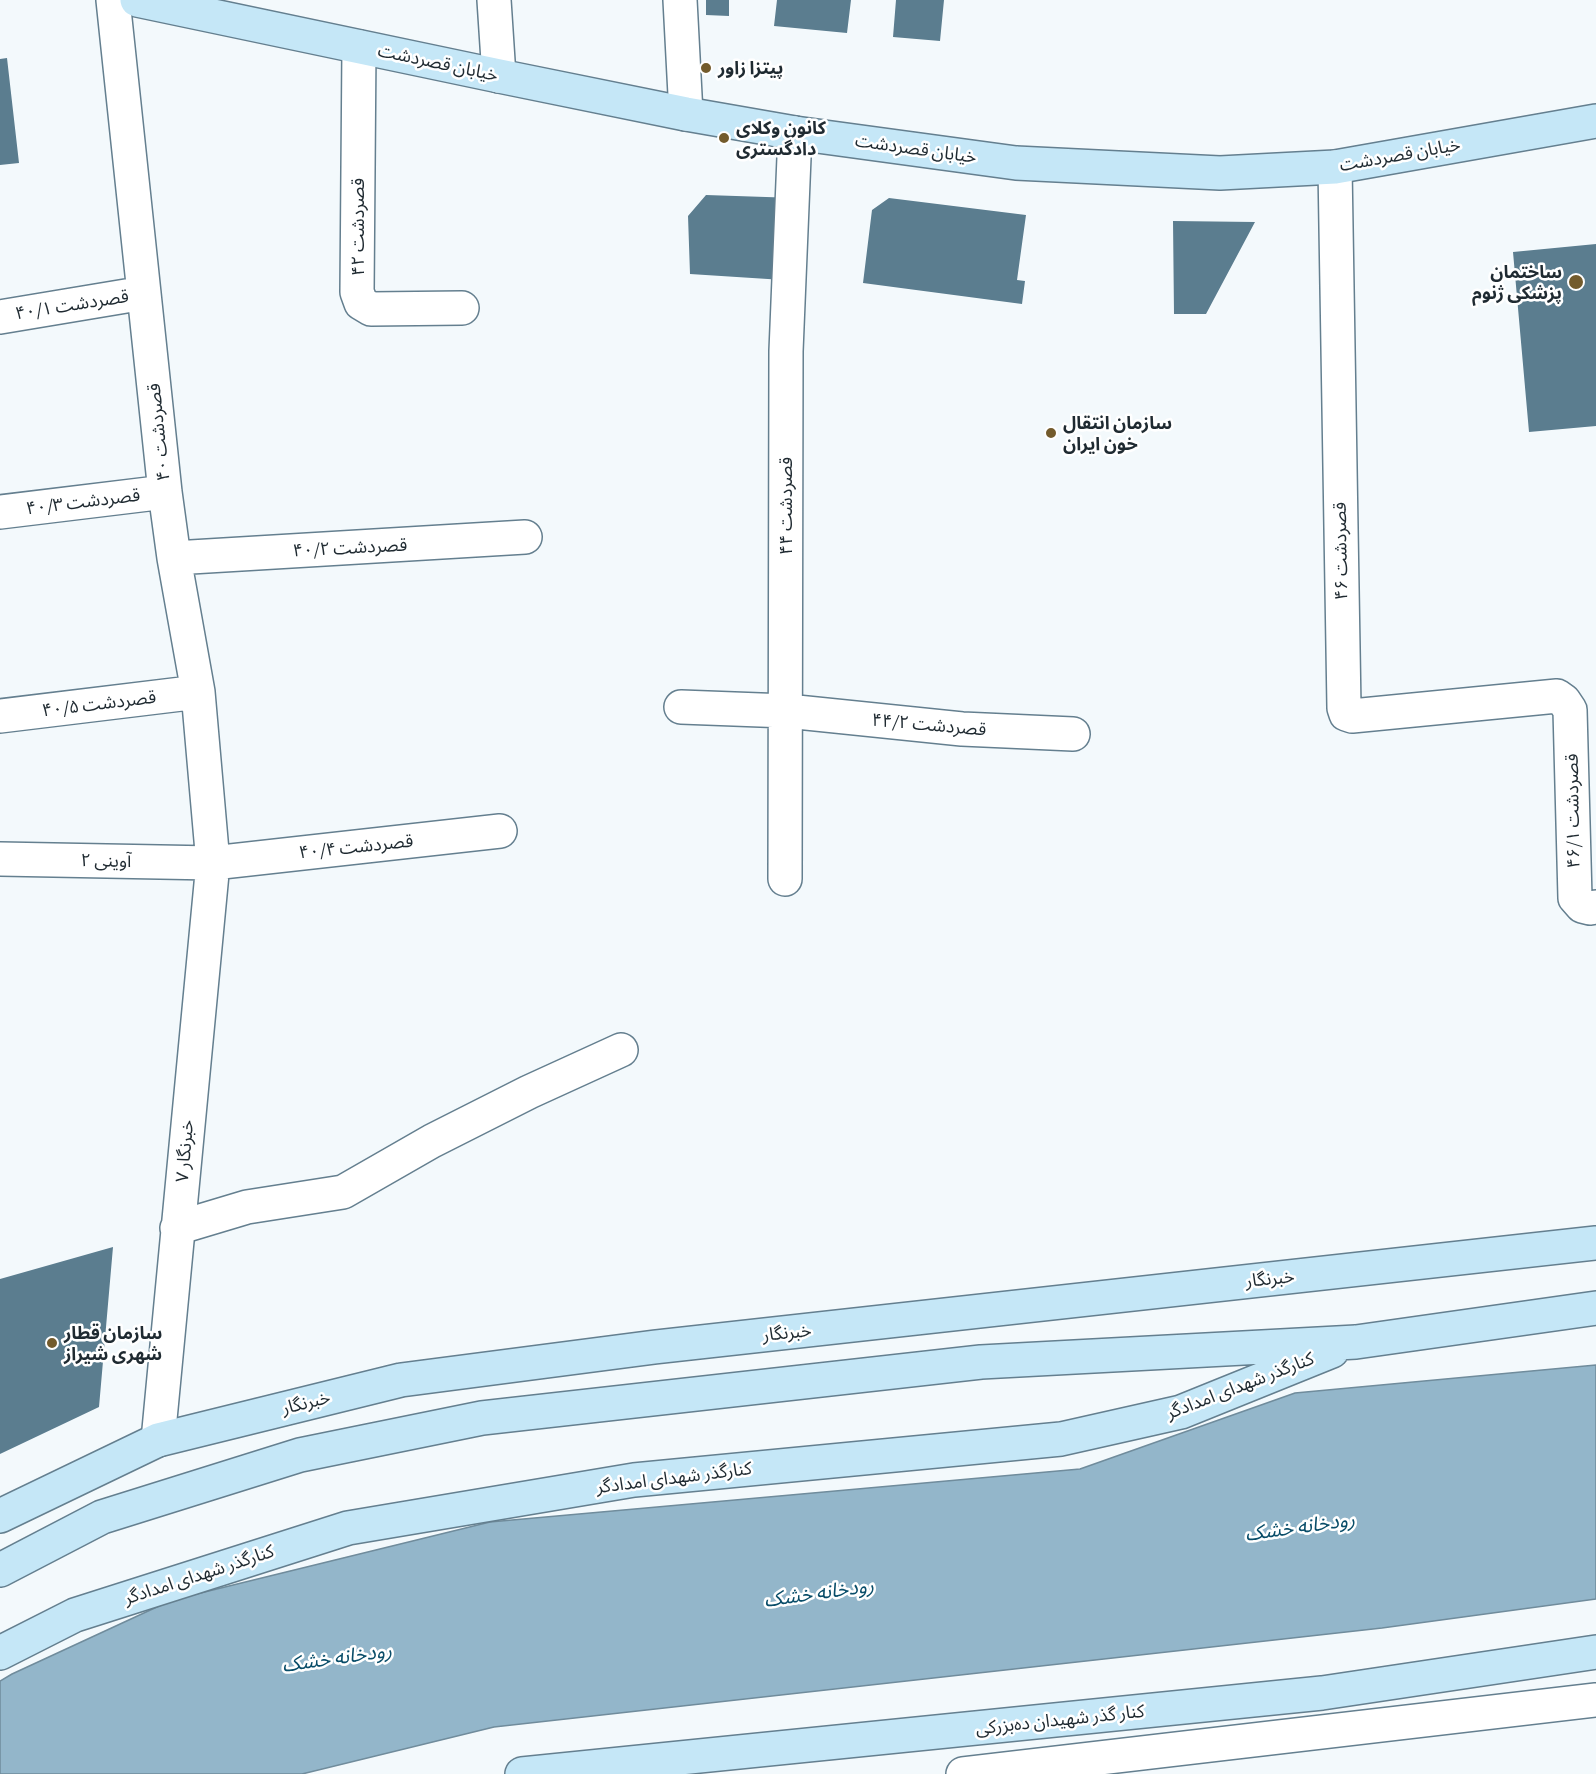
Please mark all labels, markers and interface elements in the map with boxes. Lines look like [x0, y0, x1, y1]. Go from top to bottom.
street label: خیابان قصردشت [376, 40, 500, 86]
place label: پیتزا زاور [718, 57, 783, 79]
marker: پیتزا زاور [699, 61, 713, 75]
place label: کانون وکلای دادگستری [736, 117, 826, 160]
street label: خیابان قصردشت [854, 130, 978, 168]
marker: کانون وکلای دادگستری [717, 131, 731, 145]
street label: خیابان قصردشت [1338, 134, 1462, 176]
street label: ۴۲ قصردشت [347, 178, 369, 276]
place label: ساختمان پزشکی ژنوم [1472, 261, 1562, 304]
marker: ساختمان پزشکی ژنوم [1567, 273, 1585, 291]
street label: ۴۰/۱ قصردشت [14, 285, 130, 325]
street label: ۴۰ قصردشت [143, 382, 175, 482]
place label: سازمان انتقال خون ایران [1063, 412, 1172, 454]
marker: سازمان انتقال خون ایران [1044, 426, 1058, 440]
street label: ۴۴ قصردشت [775, 457, 797, 555]
street label: ۴۰/۳ قصردشت [25, 484, 141, 520]
street label: ۴۶ قصردشت [1329, 502, 1353, 600]
street label: ۴۰/۲ قصردشت [292, 534, 408, 562]
street label: ۴۰/۵ قصردشت [41, 686, 157, 722]
street label: ۴۴/۲ قصردشت [871, 709, 987, 741]
street label: ۴۶/۱ قصردشت [1561, 753, 1585, 869]
street label: ۴۰/۴ قصردشت [298, 830, 414, 864]
street label: ۲ آوینی [80, 850, 132, 872]
street label: ۷ خبرنگار [172, 1119, 198, 1183]
street label: خبرنگار [1244, 1266, 1296, 1292]
street label: خبرنگار [761, 1320, 813, 1346]
place label: سازمان قطار شهری شیراز [64, 1322, 162, 1364]
marker: سازمان قطار شهری شیراز [45, 1336, 59, 1350]
street label: کنارگذر شهدای امدادگر [1163, 1348, 1317, 1424]
street label: خبرنگار [280, 1387, 332, 1419]
street label: کنارگذر شهدای امدادگر [595, 1458, 753, 1498]
water label: رودخانه خشک [1244, 1507, 1356, 1547]
street label: کنارگذر شهدای امدادگر [121, 1541, 277, 1609]
water label: رودخانه خشک [763, 1573, 875, 1613]
water label: رودخانه خشک [281, 1638, 393, 1678]
street label: کنار گذر شهیدان ده‌بزرکی [974, 1700, 1146, 1740]

